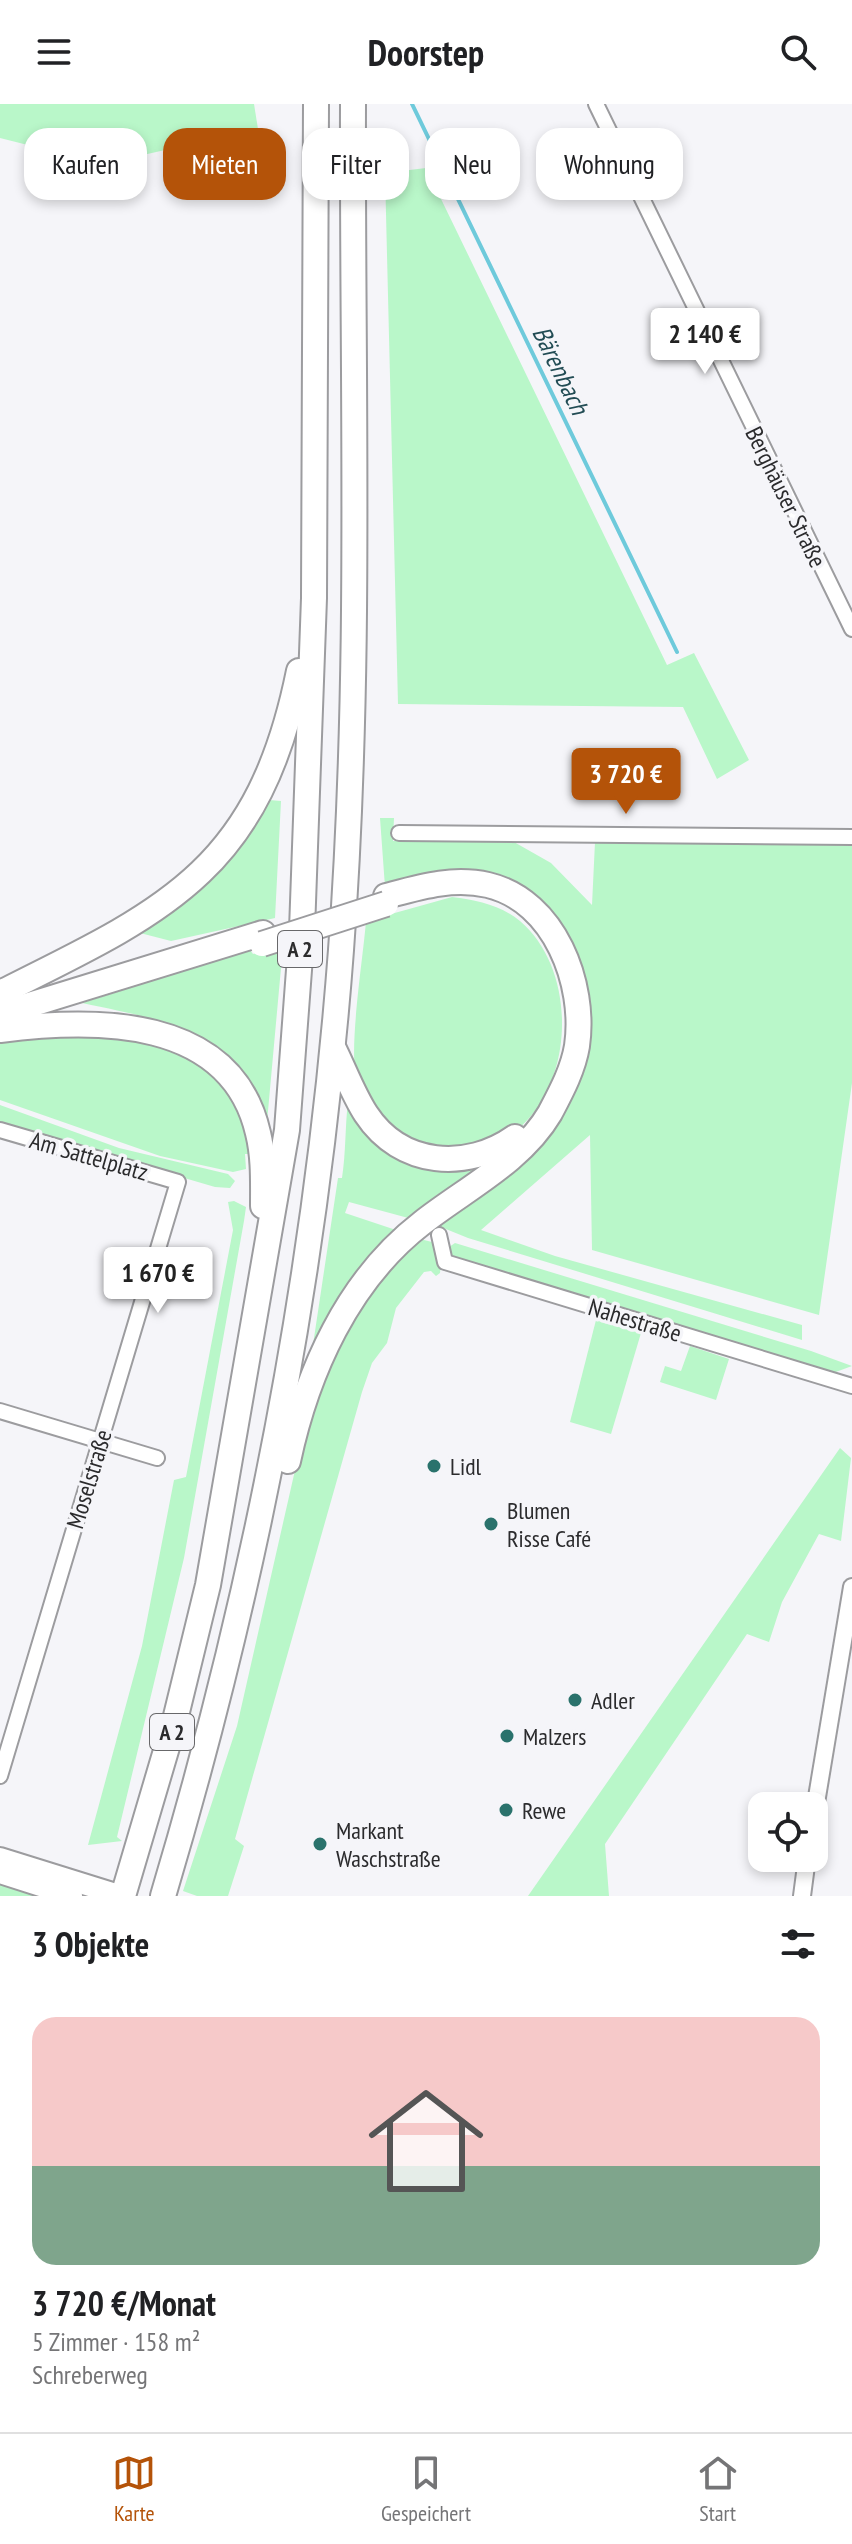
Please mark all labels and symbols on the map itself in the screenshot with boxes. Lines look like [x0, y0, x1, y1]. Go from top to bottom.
pin: 2 140 € [631, 308, 779, 376]
water label: Bärenbach [525, 320, 597, 421]
street label: Berghäuser Straße [739, 421, 833, 573]
pin: 3 720 € [552, 748, 700, 816]
road number: A 2 [278, 931, 322, 967]
street label: Am Sattelplatz [26, 1124, 152, 1188]
pin: 1 670 € [84, 1247, 232, 1315]
street label: Nahestraße [585, 1291, 685, 1349]
street label: Moselstraße [59, 1426, 119, 1532]
place label: Lidl [450, 1451, 482, 1482]
marker: Lidl [425, 1457, 443, 1475]
place label: Blumen Risse Café [507, 1495, 591, 1554]
marker: Blumen Risse Café [482, 1515, 500, 1533]
place label: Adler [591, 1685, 635, 1716]
marker: Adler [566, 1691, 584, 1709]
road number: A 2 [150, 1714, 194, 1750]
place label: Malzers [523, 1721, 586, 1752]
marker: Malzers [498, 1727, 516, 1745]
place label: Rewe [522, 1795, 566, 1826]
marker: Rewe [497, 1801, 515, 1819]
place label: Markant Waschstraße [336, 1815, 441, 1874]
marker: Markant Waschstraße [311, 1835, 329, 1853]

